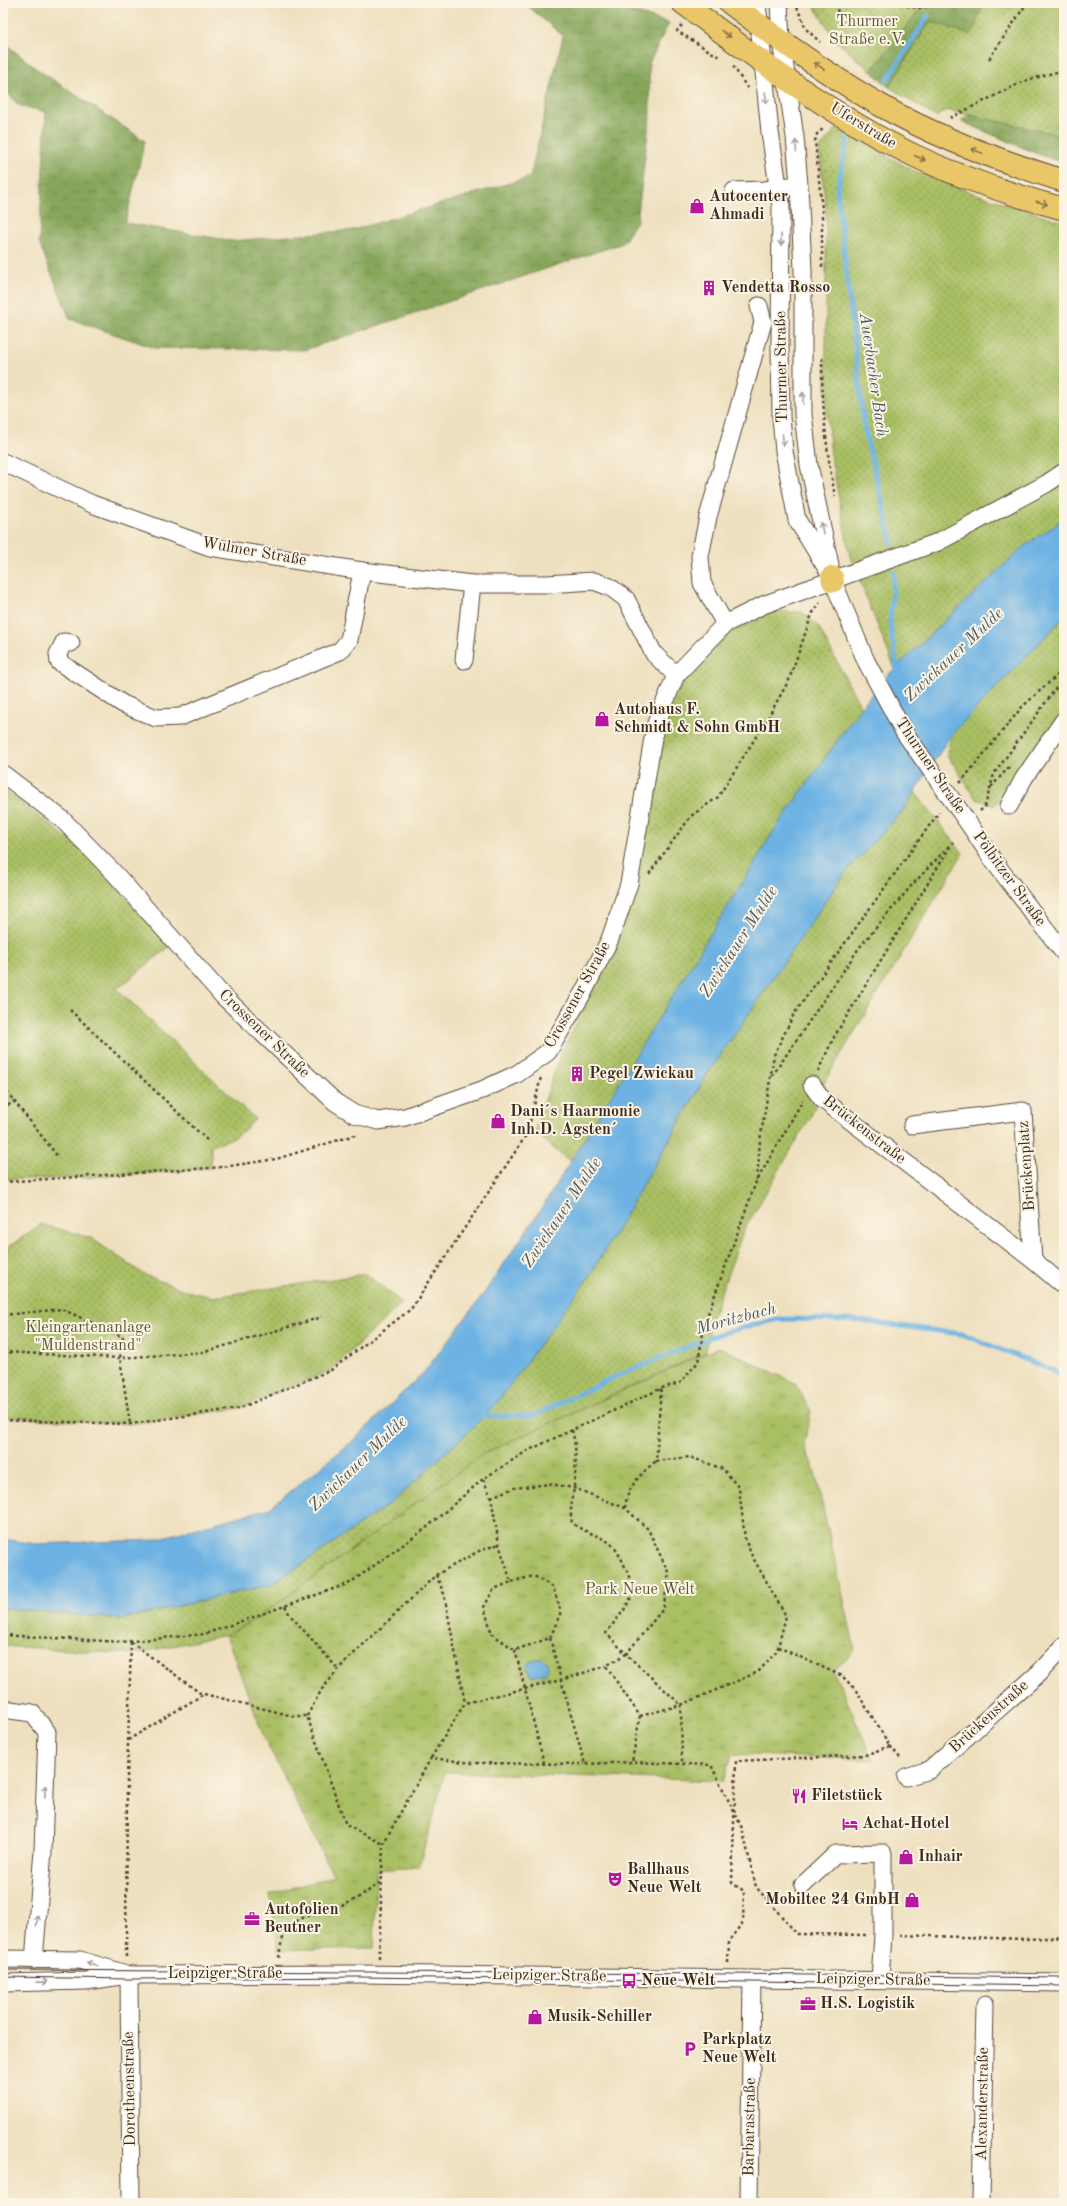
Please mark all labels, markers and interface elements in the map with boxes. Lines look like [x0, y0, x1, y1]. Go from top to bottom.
park label: Thurmer Straße e.V. [829, 14, 905, 48]
one-way arrow [720, 30, 731, 38]
one-way arrow [814, 62, 825, 70]
one-way arrow [762, 91, 770, 104]
street label: Uferstraße [827, 100, 899, 152]
one-way arrow [792, 140, 799, 153]
one-way arrow [972, 146, 984, 154]
one-way arrow [914, 155, 926, 162]
place label: Autocenter Ahmadi [709, 189, 788, 223]
shop icon: Autocenter Ahmadi [688, 197, 706, 215]
one-way arrow [1036, 200, 1049, 207]
one-way arrow [777, 233, 785, 246]
building icon: Vendetta Rosso [700, 279, 718, 297]
place label: Vendetta Rosso [721, 280, 830, 296]
street label: Thurmer Straße [773, 311, 791, 423]
water label: Auerbacher Bach [856, 311, 890, 439]
one-way arrow [799, 392, 807, 405]
one-way arrow [780, 433, 787, 446]
one-way arrow [817, 521, 825, 534]
street label: Wulmer Straße [200, 535, 308, 569]
water label: Zwickauer Mulde [901, 605, 1007, 705]
place label: Autohaus F. Schmidt & Sohn GmbH [614, 702, 780, 736]
shop icon: Autohaus F. Schmidt & Sohn GmbH [593, 710, 611, 728]
street label: Thurmer Straße [892, 715, 968, 817]
street label: Pölbitzer Straße [969, 829, 1049, 929]
water label: Zwickauer Mulde [697, 883, 781, 1001]
street label: Crossener Straße [542, 939, 614, 1051]
street label: Crossener Straße [216, 987, 312, 1081]
building icon: Pegel Zwickau [568, 1065, 586, 1083]
place label: Pegel Zwickau [589, 1066, 694, 1082]
street label: Brückenstraße [820, 1093, 908, 1167]
place label: Dani´s Haarmonie Inh.D. Agsten´ [510, 1104, 640, 1138]
shop icon: Dani´s Haarmonie Inh.D. Agsten´ [489, 1112, 507, 1130]
street label: Brückenplatz [1016, 1120, 1038, 1212]
water label: Zwickauer Mulde [519, 1155, 605, 1271]
water label: Moritzbach [693, 1300, 778, 1338]
park label: Kleingartenanlage "Muldenstrand" [25, 1320, 151, 1354]
water label: Zwickauer Mulde [306, 1413, 410, 1515]
park label: Park Neue Welt [585, 1582, 696, 1598]
street label: Brückenstraße [946, 1678, 1032, 1756]
one-way arrow [41, 1785, 49, 1798]
restaurant icon: Filetstück [790, 1787, 808, 1805]
place label: Filetstück [811, 1788, 883, 1804]
hotel icon: Achat-Hotel [841, 1815, 859, 1833]
place label: Achat-Hotel [862, 1816, 949, 1832]
shop icon: Inhair [897, 1848, 915, 1866]
place label: Inhair [918, 1849, 963, 1865]
place label: Ballhaus Neue Welt [627, 1862, 702, 1896]
theatre icon: Ballhaus Neue Welt [606, 1870, 624, 1888]
shop icon: Mobiltec 24 GmbH [903, 1891, 921, 1909]
place label: Mobiltec 24 GmbH [765, 1892, 900, 1908]
place label: Autofolien Beutner [264, 1902, 339, 1936]
office icon: Autofolien Beutner [243, 1910, 261, 1928]
one-way arrow [33, 1915, 40, 1928]
one-way arrow [85, 1960, 98, 1967]
street label: Leipziger Straße [168, 1966, 282, 1982]
street label: Leipziger Straße [491, 1967, 607, 1985]
street label: Leipziger Straße [815, 1971, 931, 1989]
bus stop icon: Neue Welt [620, 1972, 638, 1990]
place label: Neue Welt [641, 1973, 716, 1989]
one-way arrow [35, 1978, 48, 1986]
office icon: H.S. Logistik [799, 1995, 817, 2013]
place label: H.S. Logistik [820, 1996, 915, 2012]
shop icon: Musik-Schiller [526, 2008, 544, 2026]
place label: Musik-Schiller [547, 2009, 652, 2025]
street label: Dorotheenstraße [121, 2031, 139, 2147]
place label: Parkplatz Neue Welt [702, 2032, 777, 2066]
parking icon: Parkplatz Neue Welt [681, 2040, 699, 2058]
street label: Alexanderstraße [974, 2047, 992, 2161]
street label: Barbarastraße [741, 2077, 759, 2177]

